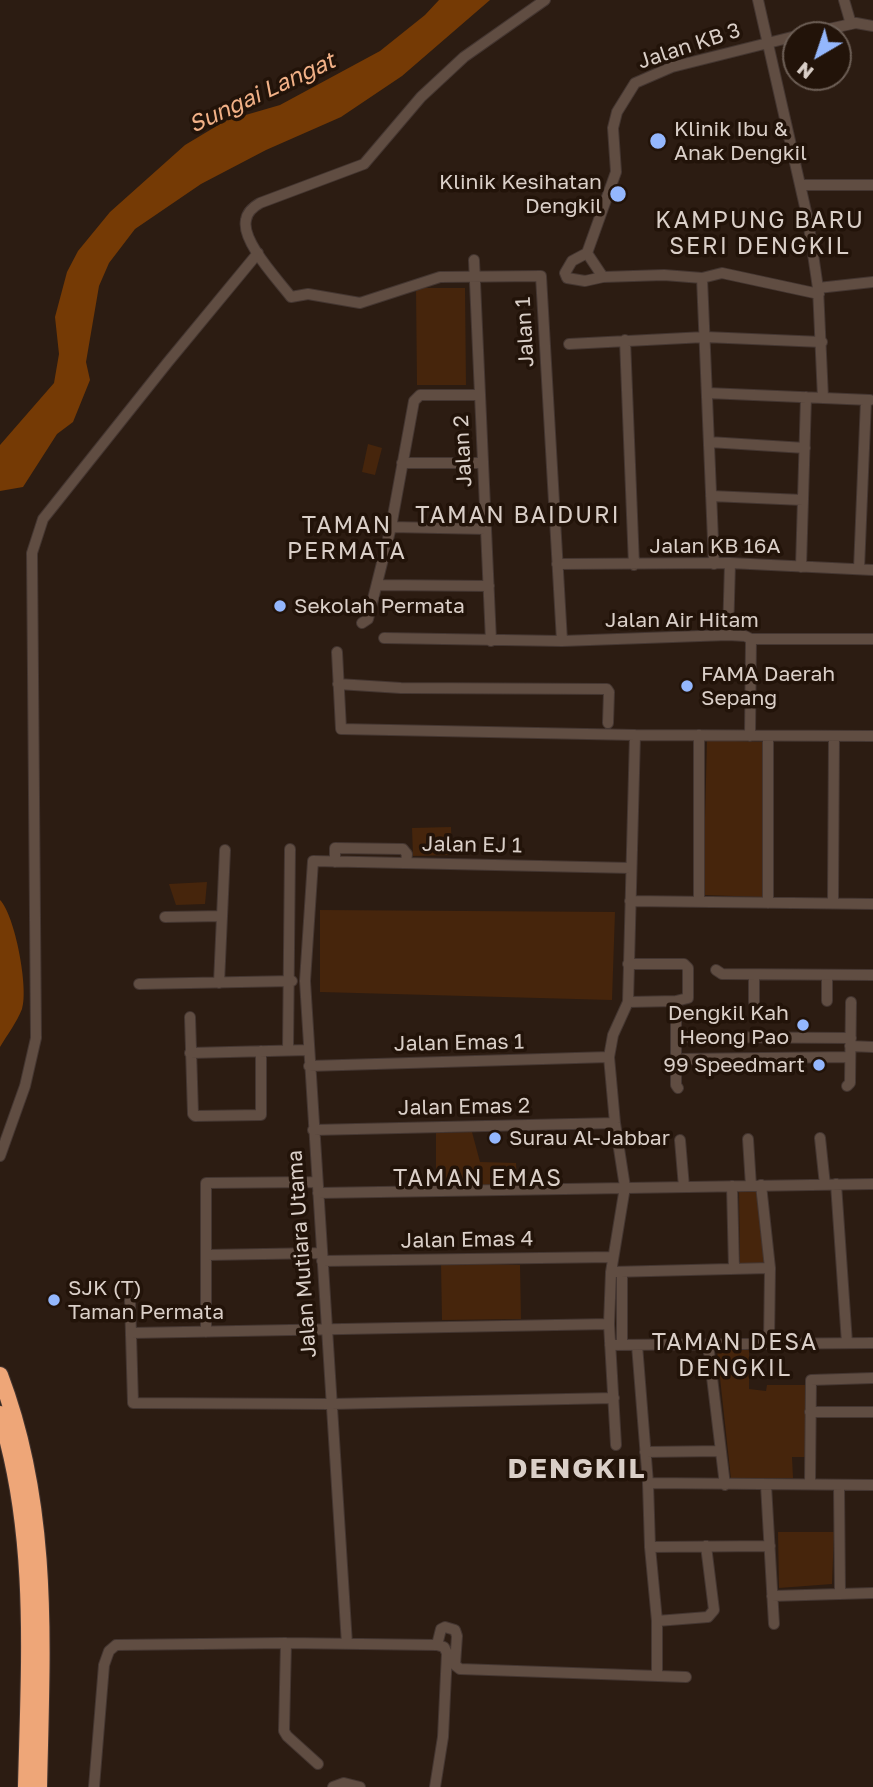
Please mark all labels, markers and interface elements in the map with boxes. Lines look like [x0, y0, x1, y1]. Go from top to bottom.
street label: Jalan KB 3 [635, 18, 743, 74]
north arrow [782, 21, 852, 91]
water label: Sungai Langat [184, 47, 340, 139]
text: N [792, 58, 818, 85]
place label: Klinik Ibu & Anak Dengkil [674, 116, 807, 166]
marker: Klinik Ibu & Anak Dengkil [648, 131, 668, 151]
place label: Klinik Kesihatan Dengkil [439, 169, 602, 219]
marker: Klinik Kesihatan Dengkil [608, 184, 628, 204]
district label: KAMPUNG BARU SERI DENGKIL [657, 207, 863, 261]
street label: Jalan 1 [511, 296, 539, 368]
street label: Jalan 2 [449, 414, 477, 488]
district label: TAMAN BAIDURI [417, 502, 619, 530]
district label: TAMAN PERMATA [288, 512, 406, 566]
street label: Jalan KB 16A [649, 533, 781, 559]
place label: Sekolah Permata [294, 593, 465, 619]
marker: Sekolah Permata [272, 598, 288, 614]
street label: Jalan Air Hitam [605, 607, 759, 633]
place label: FAMA Daerah Sepang [701, 661, 835, 711]
marker: FAMA Daerah Sepang [679, 678, 695, 694]
street label: Jalan EJ 1 [422, 832, 522, 858]
place label: Dengkil Kah Heong Pao [668, 1000, 789, 1050]
marker: Dengkil Kah Heong Pao [795, 1017, 811, 1033]
street label: Jalan Emas 1 [394, 1029, 524, 1057]
place label: 99 Speedmart [663, 1052, 805, 1078]
marker: 99 Speedmart [811, 1057, 827, 1073]
street label: Jalan Emas 2 [398, 1093, 530, 1121]
place label: Surau Al-Jabbar [509, 1125, 670, 1151]
marker: Surau Al-Jabbar [487, 1130, 503, 1146]
street label: Jalan Mutiara Utama [282, 1149, 322, 1359]
district label: TAMAN EMAS [394, 1165, 562, 1193]
street label: Jalan Emas 4 [400, 1226, 534, 1254]
place label: SJK (T) Taman Permata [68, 1275, 224, 1325]
marker: SJK (T) Taman Permata [46, 1292, 62, 1308]
district label: TAMAN DESA DENGKIL [653, 1329, 817, 1383]
district label: DENGKIL [508, 1452, 646, 1486]

